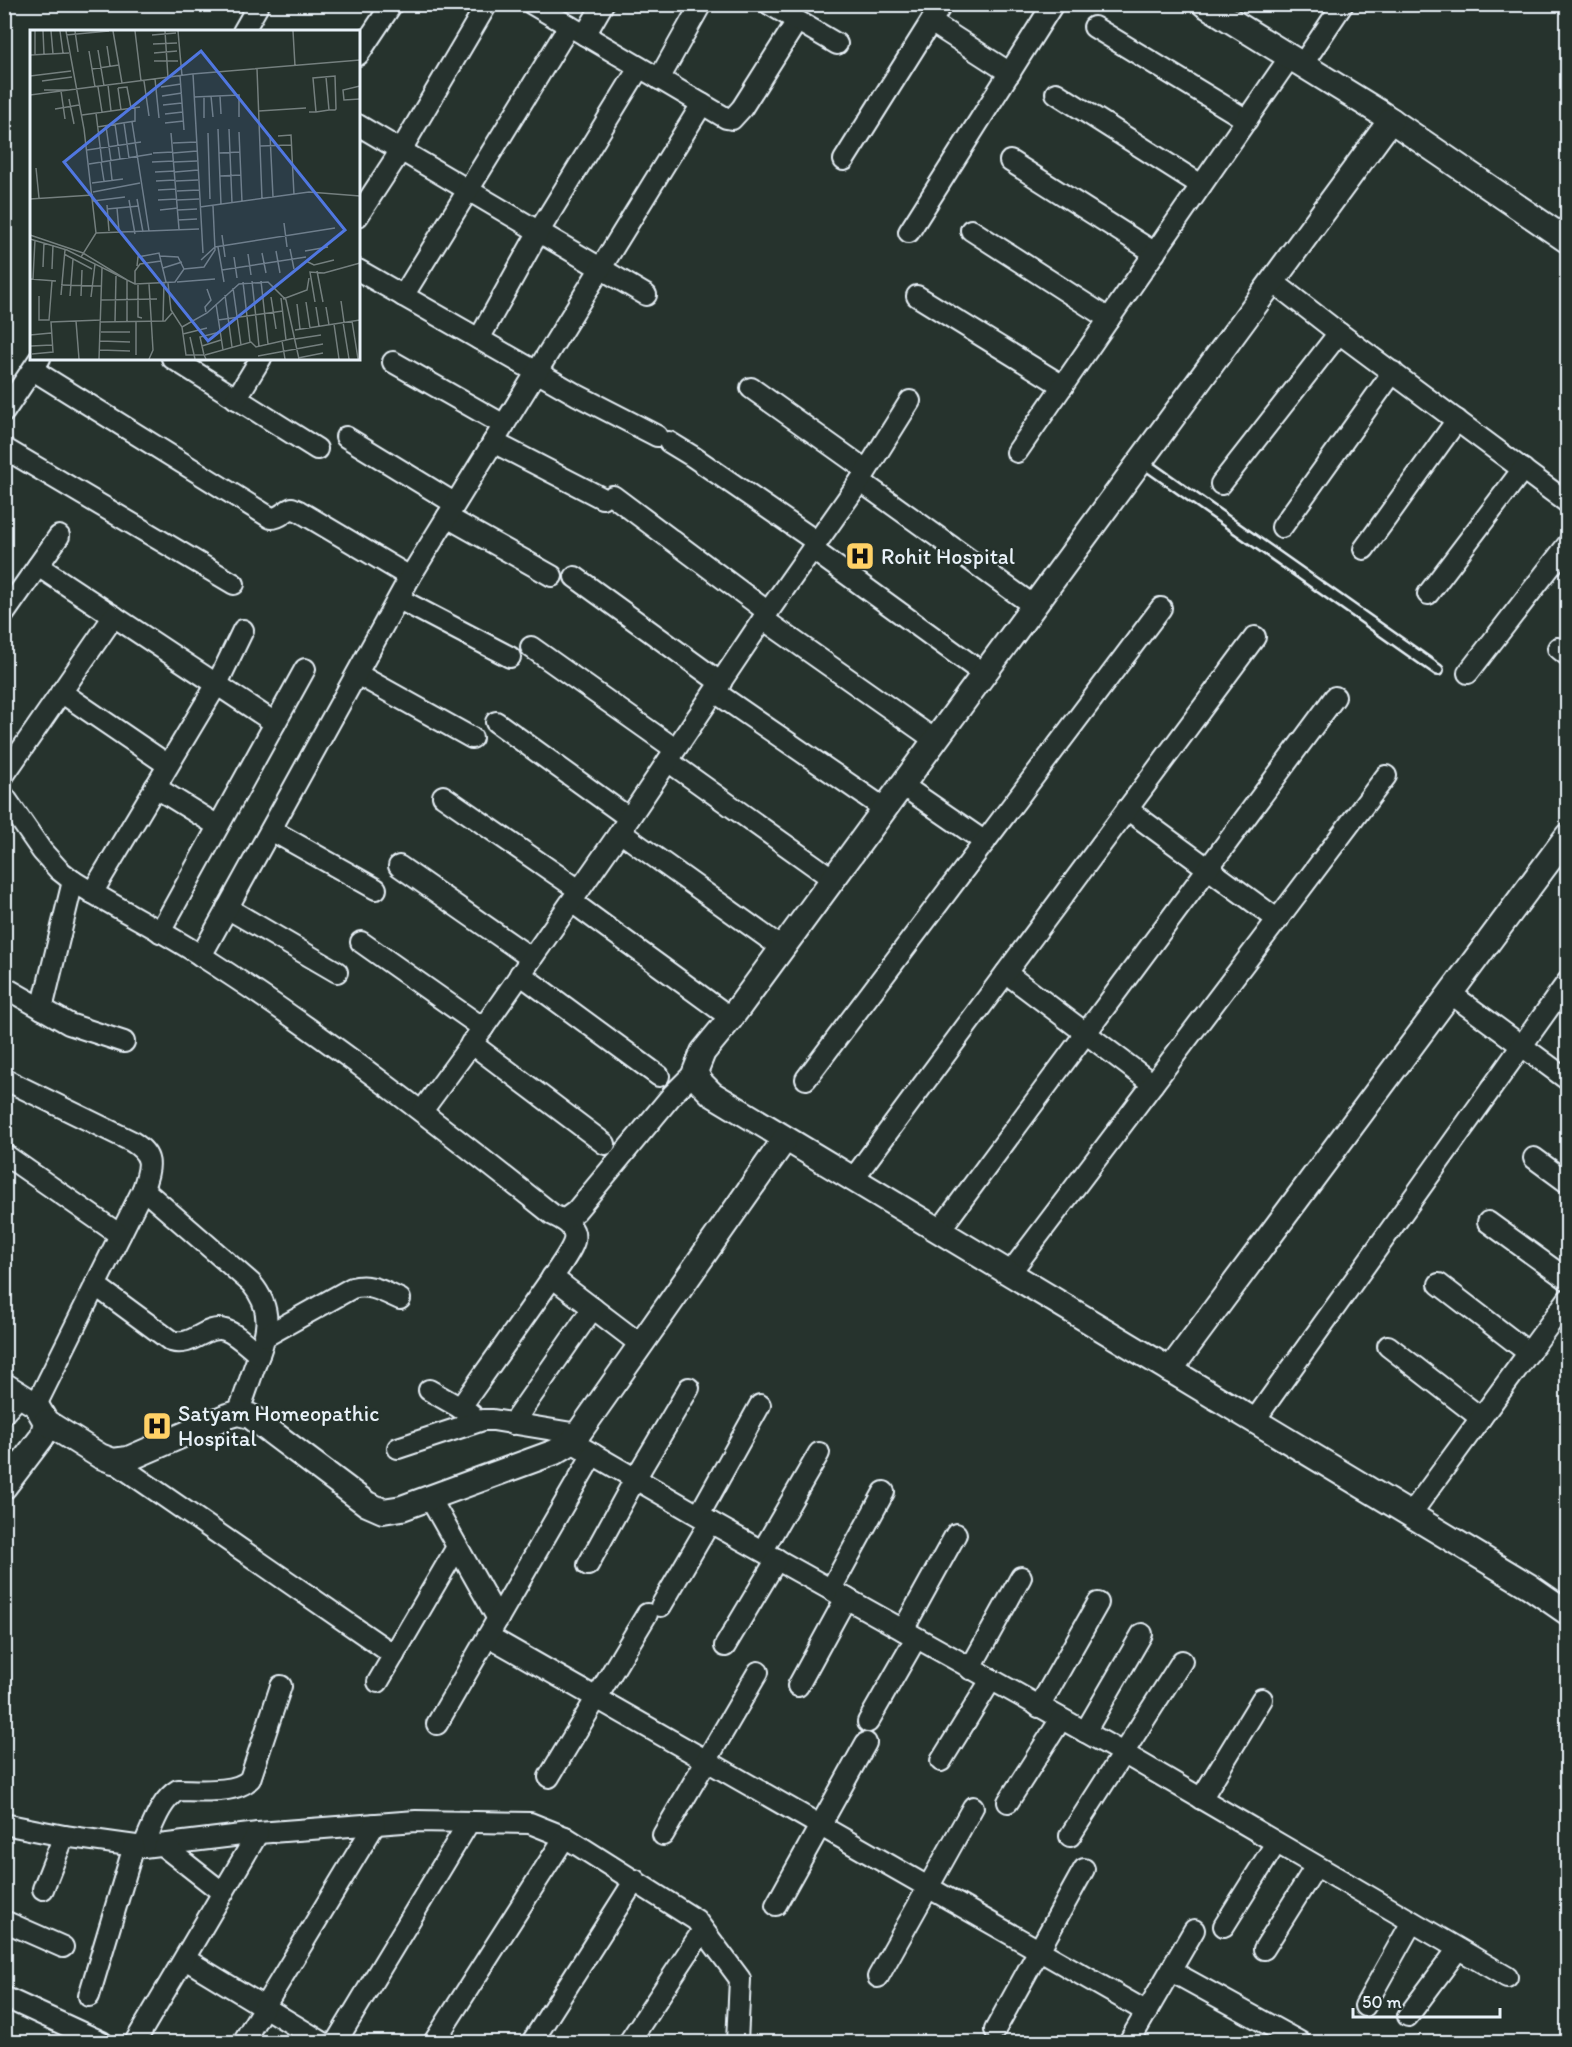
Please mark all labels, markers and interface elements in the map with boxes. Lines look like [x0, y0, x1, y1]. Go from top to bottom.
inset map [30, 30, 360, 360]
hospital icon: Rohit Hospital [844, 540, 876, 572]
place label: Rohit Hospital [881, 543, 1015, 570]
place label: Satyam Homeopathic Hospital [178, 1400, 379, 1452]
hospital icon: Satyam Homeopathic Hospital [141, 1410, 173, 1442]
scale bar [1353, 1981, 1500, 2019]
text: 50 m [1362, 1991, 1402, 2013]

